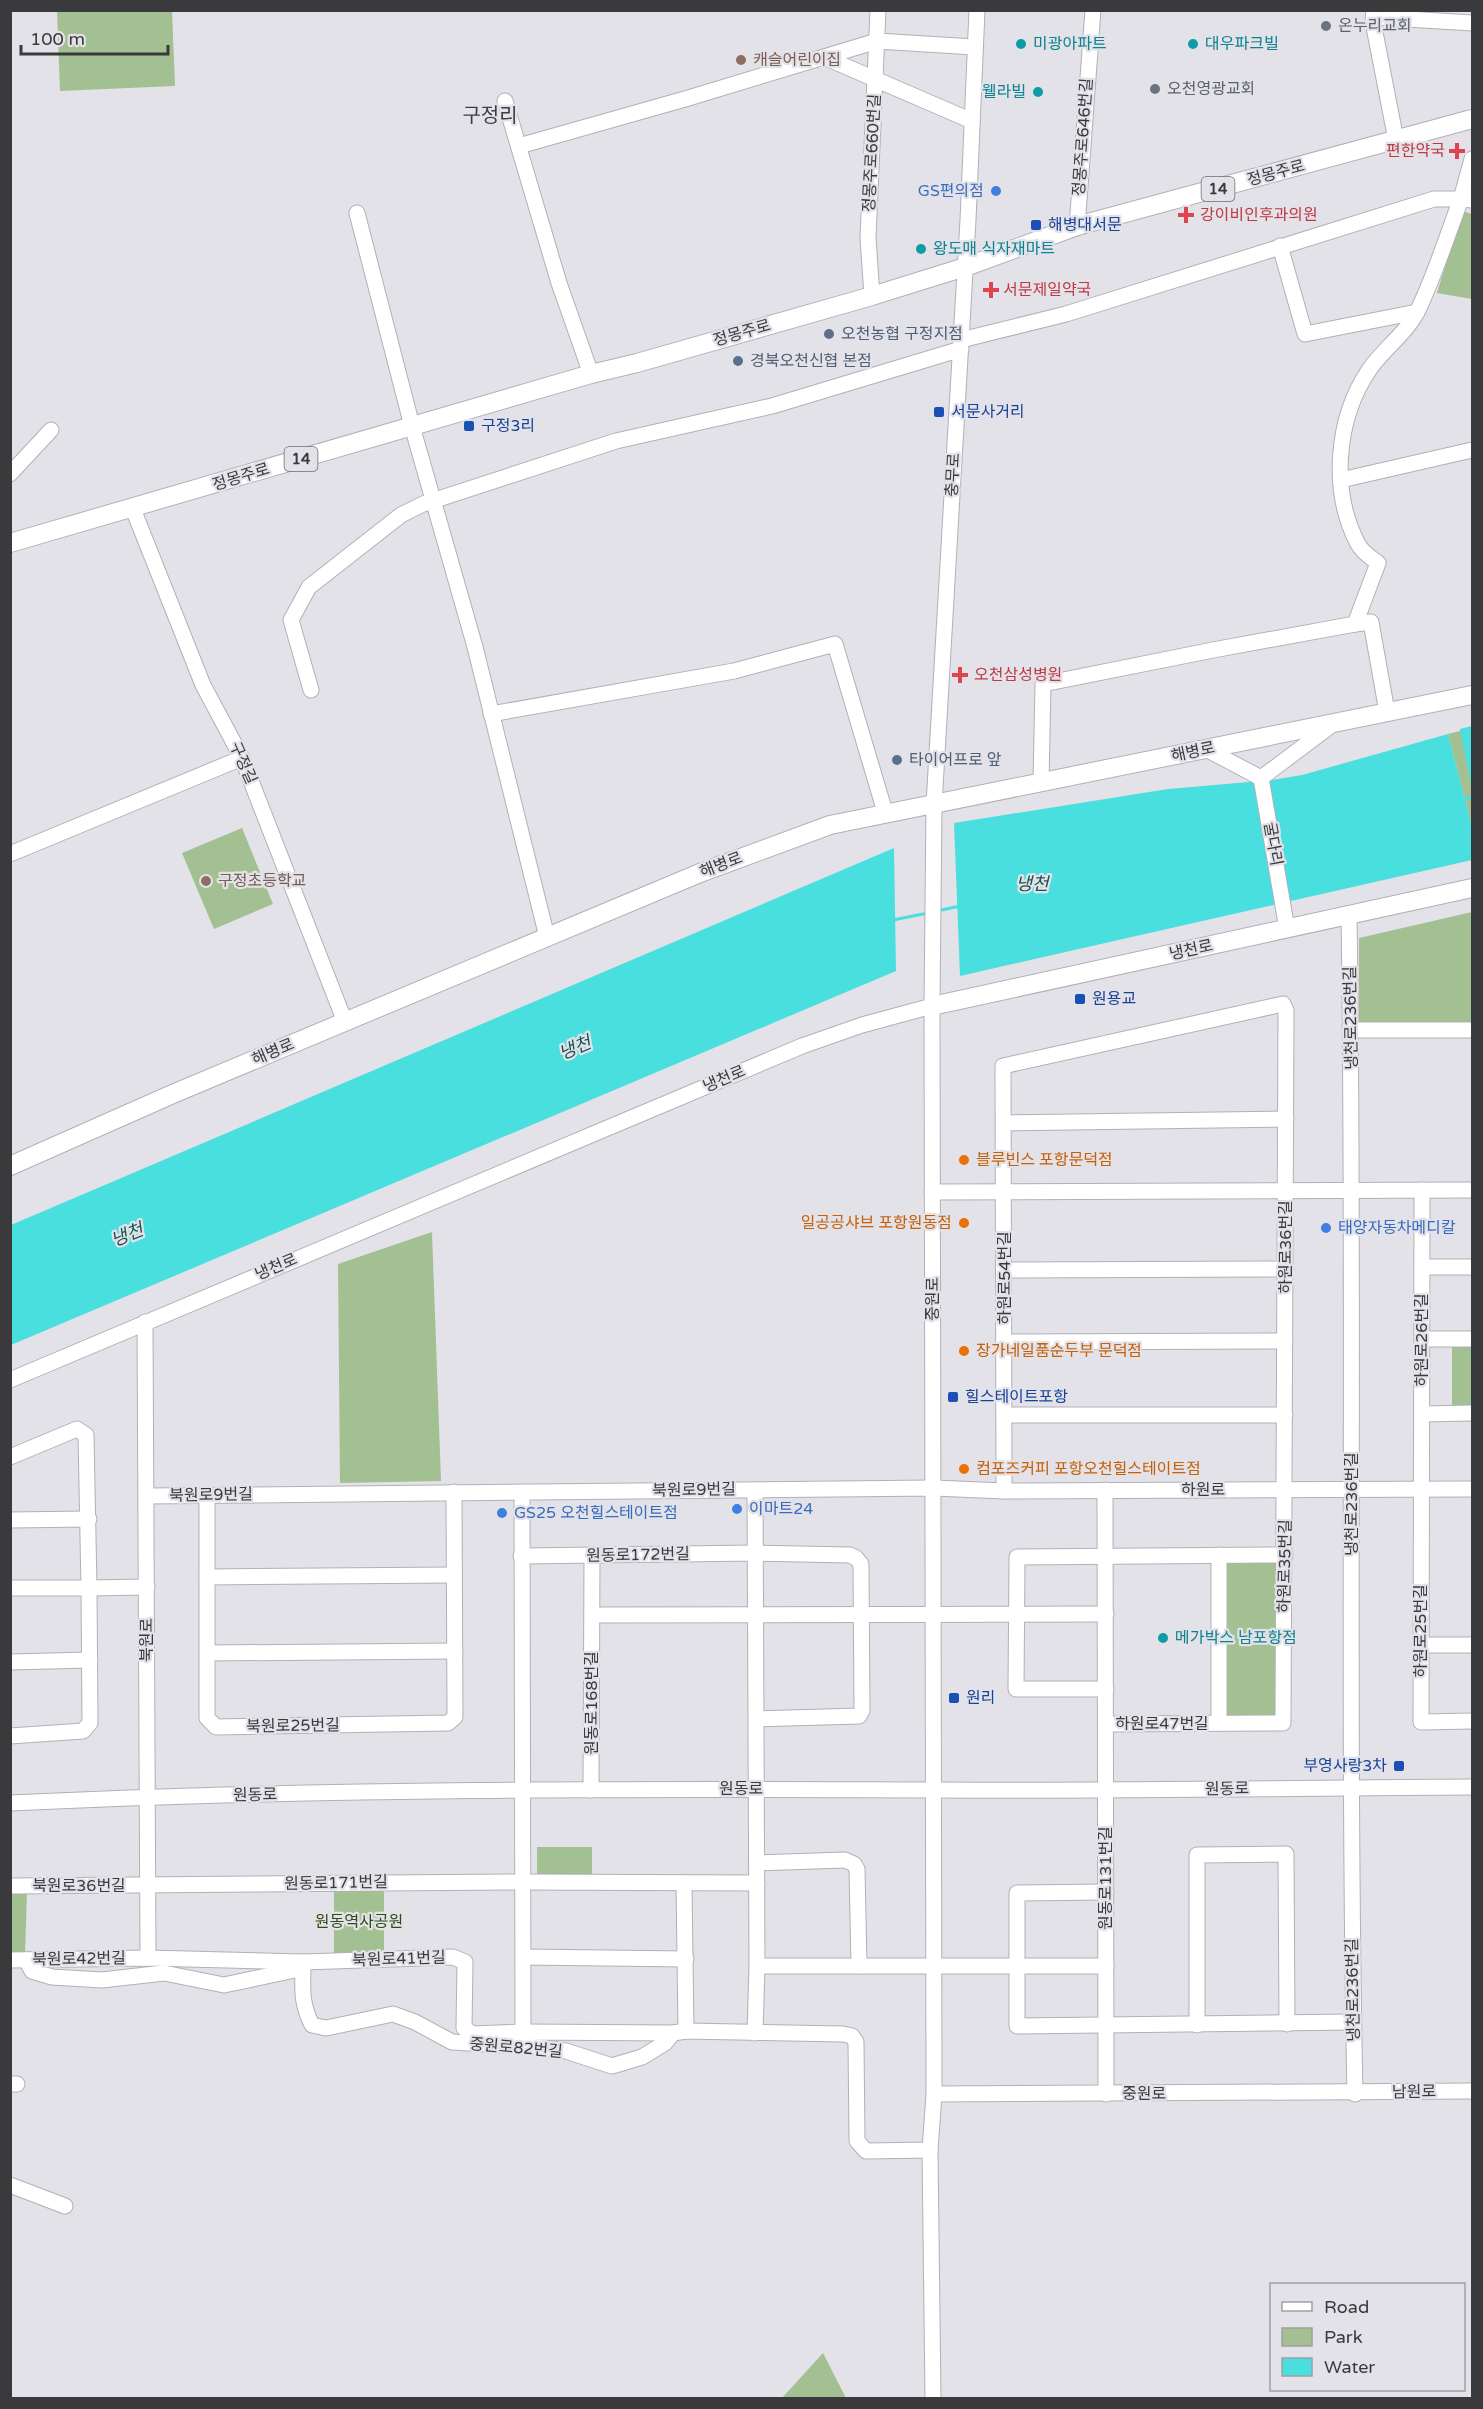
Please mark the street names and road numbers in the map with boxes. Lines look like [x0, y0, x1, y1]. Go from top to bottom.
street label: 정몽주로646번길 [1069, 77, 1097, 197]
street label: 정몽주로660번길 [859, 93, 885, 213]
street label: 정몽주로 [1245, 156, 1307, 190]
road number: 14 [1202, 177, 1234, 201]
street label: 정몽주로 [711, 315, 773, 351]
road number: 14 [284, 447, 318, 471]
street label: 충무로 [942, 452, 964, 498]
street label: 정몽주로 [210, 459, 272, 495]
street label: 해병로 [1169, 738, 1217, 766]
street label: 구정길 [225, 739, 261, 787]
street label: 굴다리 [1259, 821, 1287, 867]
street label: 해병로 [697, 848, 745, 882]
street label: 냉천로 [1167, 936, 1215, 964]
street label: 냉천로236번길 [1340, 966, 1362, 1070]
street label: 해병로 [249, 1034, 297, 1070]
street label: 냉천로 [700, 1061, 748, 1097]
street label: 하원로36번길 [1276, 1200, 1296, 1294]
street label: 하원로54번길 [995, 1231, 1015, 1325]
street label: 냉천로 [252, 1249, 300, 1285]
street label: 중원로 [923, 1277, 943, 1321]
street label: 하원로26번길 [1412, 1293, 1432, 1387]
street label: 냉천로236번길 [1342, 1452, 1362, 1556]
street label: 북원로9번길 [652, 1479, 736, 1501]
street label: 하원로 [1181, 1480, 1225, 1500]
street label: 북원로9번길 [169, 1484, 253, 1506]
street label: 하원로35번길 [1274, 1519, 1296, 1613]
street label: 원동로172번길 [586, 1544, 690, 1566]
street label: 하원로25번길 [1411, 1584, 1431, 1678]
street label: 북원로 [137, 1618, 157, 1662]
street label: 원동로168번길 [582, 1651, 602, 1755]
street label: 하원로47번길 [1115, 1714, 1209, 1734]
street label: 북원로25번길 [246, 1715, 340, 1737]
street label: 원동로 [719, 1779, 763, 1799]
street label: 원동로 [1205, 1779, 1250, 1799]
street label: 원동로 [233, 1785, 278, 1805]
street label: 원동로131번길 [1096, 1826, 1116, 1930]
street label: 원동로171번길 [284, 1872, 388, 1894]
street label: 북원로36번길 [32, 1876, 126, 1896]
street label: 냉천로236번길 [1342, 1938, 1364, 2042]
street label: 북원로41번길 [352, 1947, 446, 1971]
street label: 북원로42번길 [32, 1948, 126, 1970]
street label: 중원로82번길 [468, 2034, 564, 2062]
street label: 남원로 [1392, 2082, 1437, 2102]
street label: 중원로 [1122, 2084, 1166, 2104]

